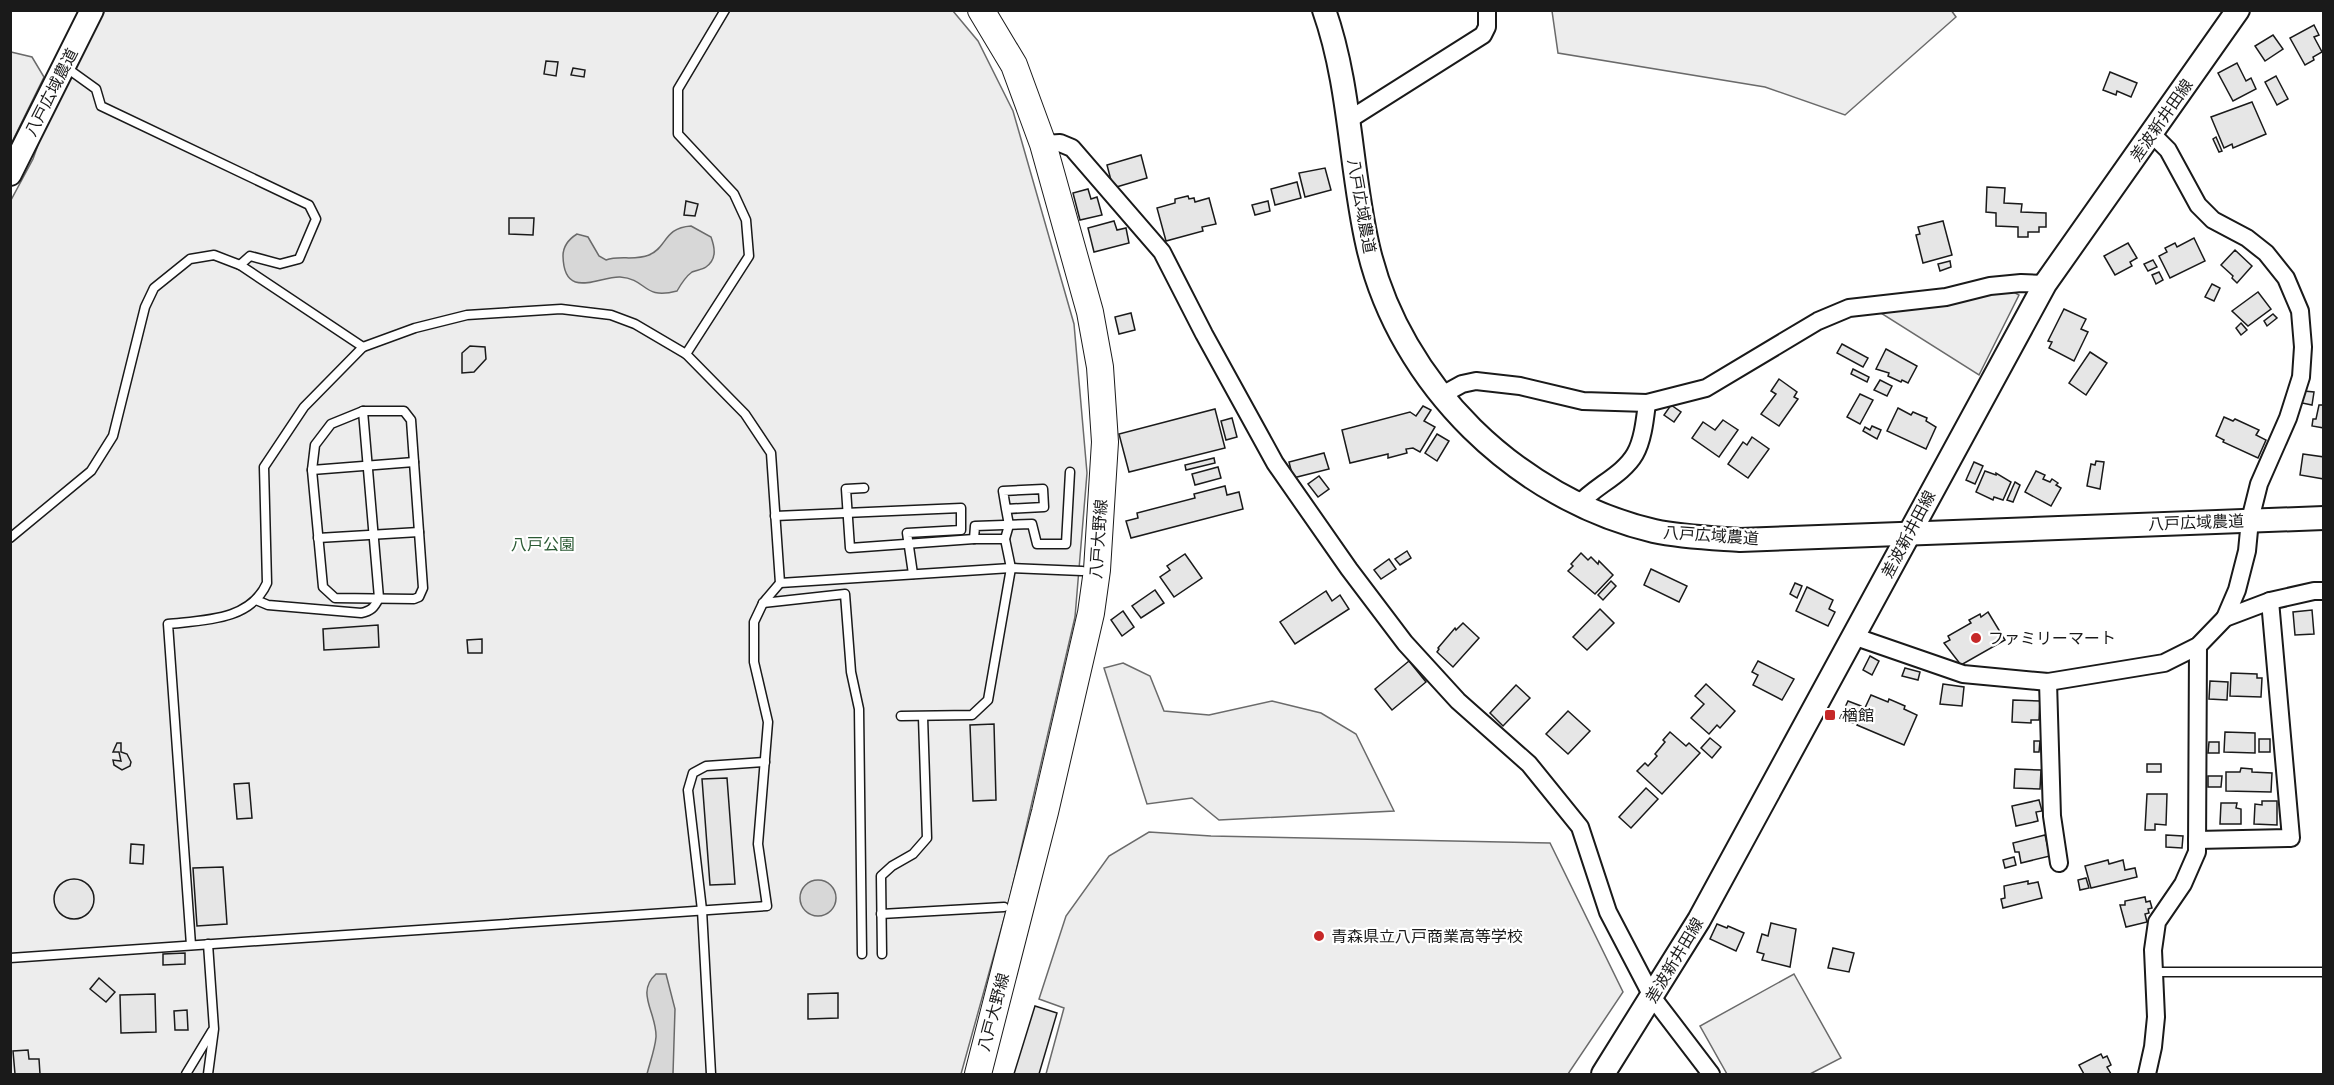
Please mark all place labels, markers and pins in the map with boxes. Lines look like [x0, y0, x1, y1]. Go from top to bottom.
place label: ファミリーマート [1988, 627, 2116, 649]
marker: ファミリーマート [1969, 631, 1983, 645]
place label: 楢館 [1842, 704, 1874, 726]
marker: 楢館 [1823, 708, 1837, 722]
place label: 青森県立八戸商業高等学校 [1331, 925, 1523, 947]
marker: 青森県立八戸商業高等学校 [1312, 929, 1326, 943]

